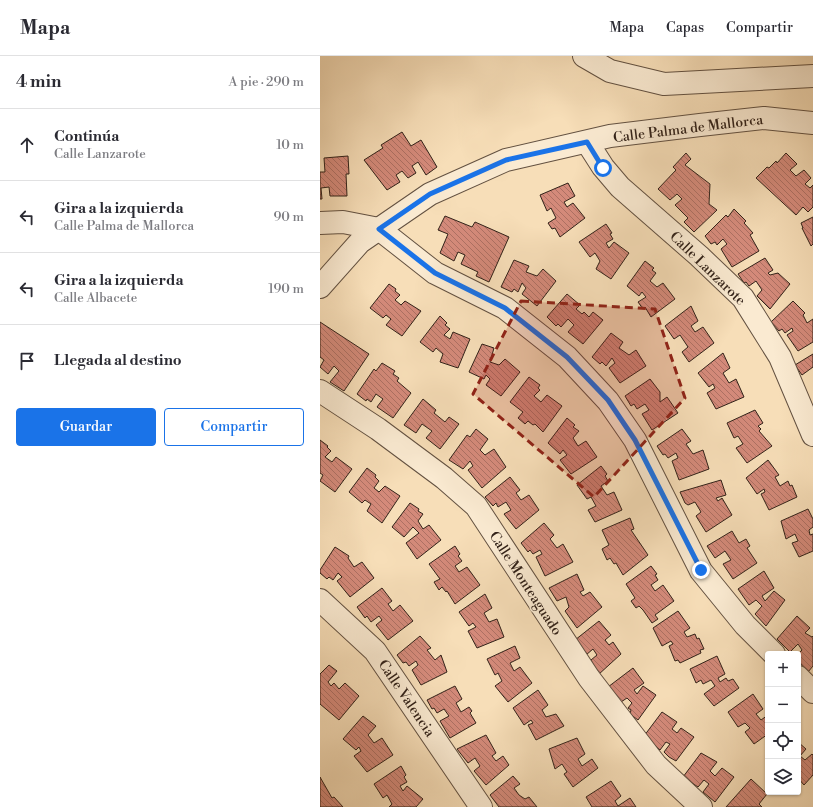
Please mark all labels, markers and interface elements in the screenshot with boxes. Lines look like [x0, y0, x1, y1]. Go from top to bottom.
text: Mapa [20, 16, 70, 40]
text: Mapa [609, 19, 644, 37]
text: Capas [666, 19, 704, 37]
text: Compartir [726, 19, 793, 37]
text: 4 min [16, 71, 61, 93]
text: A pie · 290 m [229, 74, 304, 90]
street label: Calle Palma de Mallorca [612, 111, 765, 147]
text: Continúa [54, 127, 119, 146]
icon: ahead [16, 134, 38, 156]
text: 10 m [276, 137, 304, 153]
text: Calle Lanzarote [54, 146, 146, 162]
route start [594, 159, 612, 177]
text: Gira a la izquierda [54, 199, 184, 218]
icon: left [16, 206, 38, 228]
text: 90 m [273, 209, 304, 225]
text: Calle Palma de Mallorca [54, 218, 194, 234]
street label: Calle Lanzarote [665, 228, 749, 310]
text: Gira a la izquierda [54, 271, 184, 290]
icon: left [16, 278, 38, 300]
text: 190 m [268, 281, 304, 297]
text: Calle Albacete [54, 290, 137, 306]
icon: arrive [16, 350, 38, 372]
text: Llegada al destino [54, 351, 182, 370]
button: Guardar [16, 408, 156, 446]
button: Compartir [164, 408, 304, 446]
street label: Calle Monteaguado [485, 528, 566, 639]
route end [692, 561, 710, 579]
map controls [765, 651, 801, 795]
button: + [765, 651, 801, 687]
street label: Calle Valencia [374, 657, 439, 741]
button: − [765, 687, 801, 723]
button: locate [765, 723, 801, 759]
button: layers [765, 759, 801, 795]

